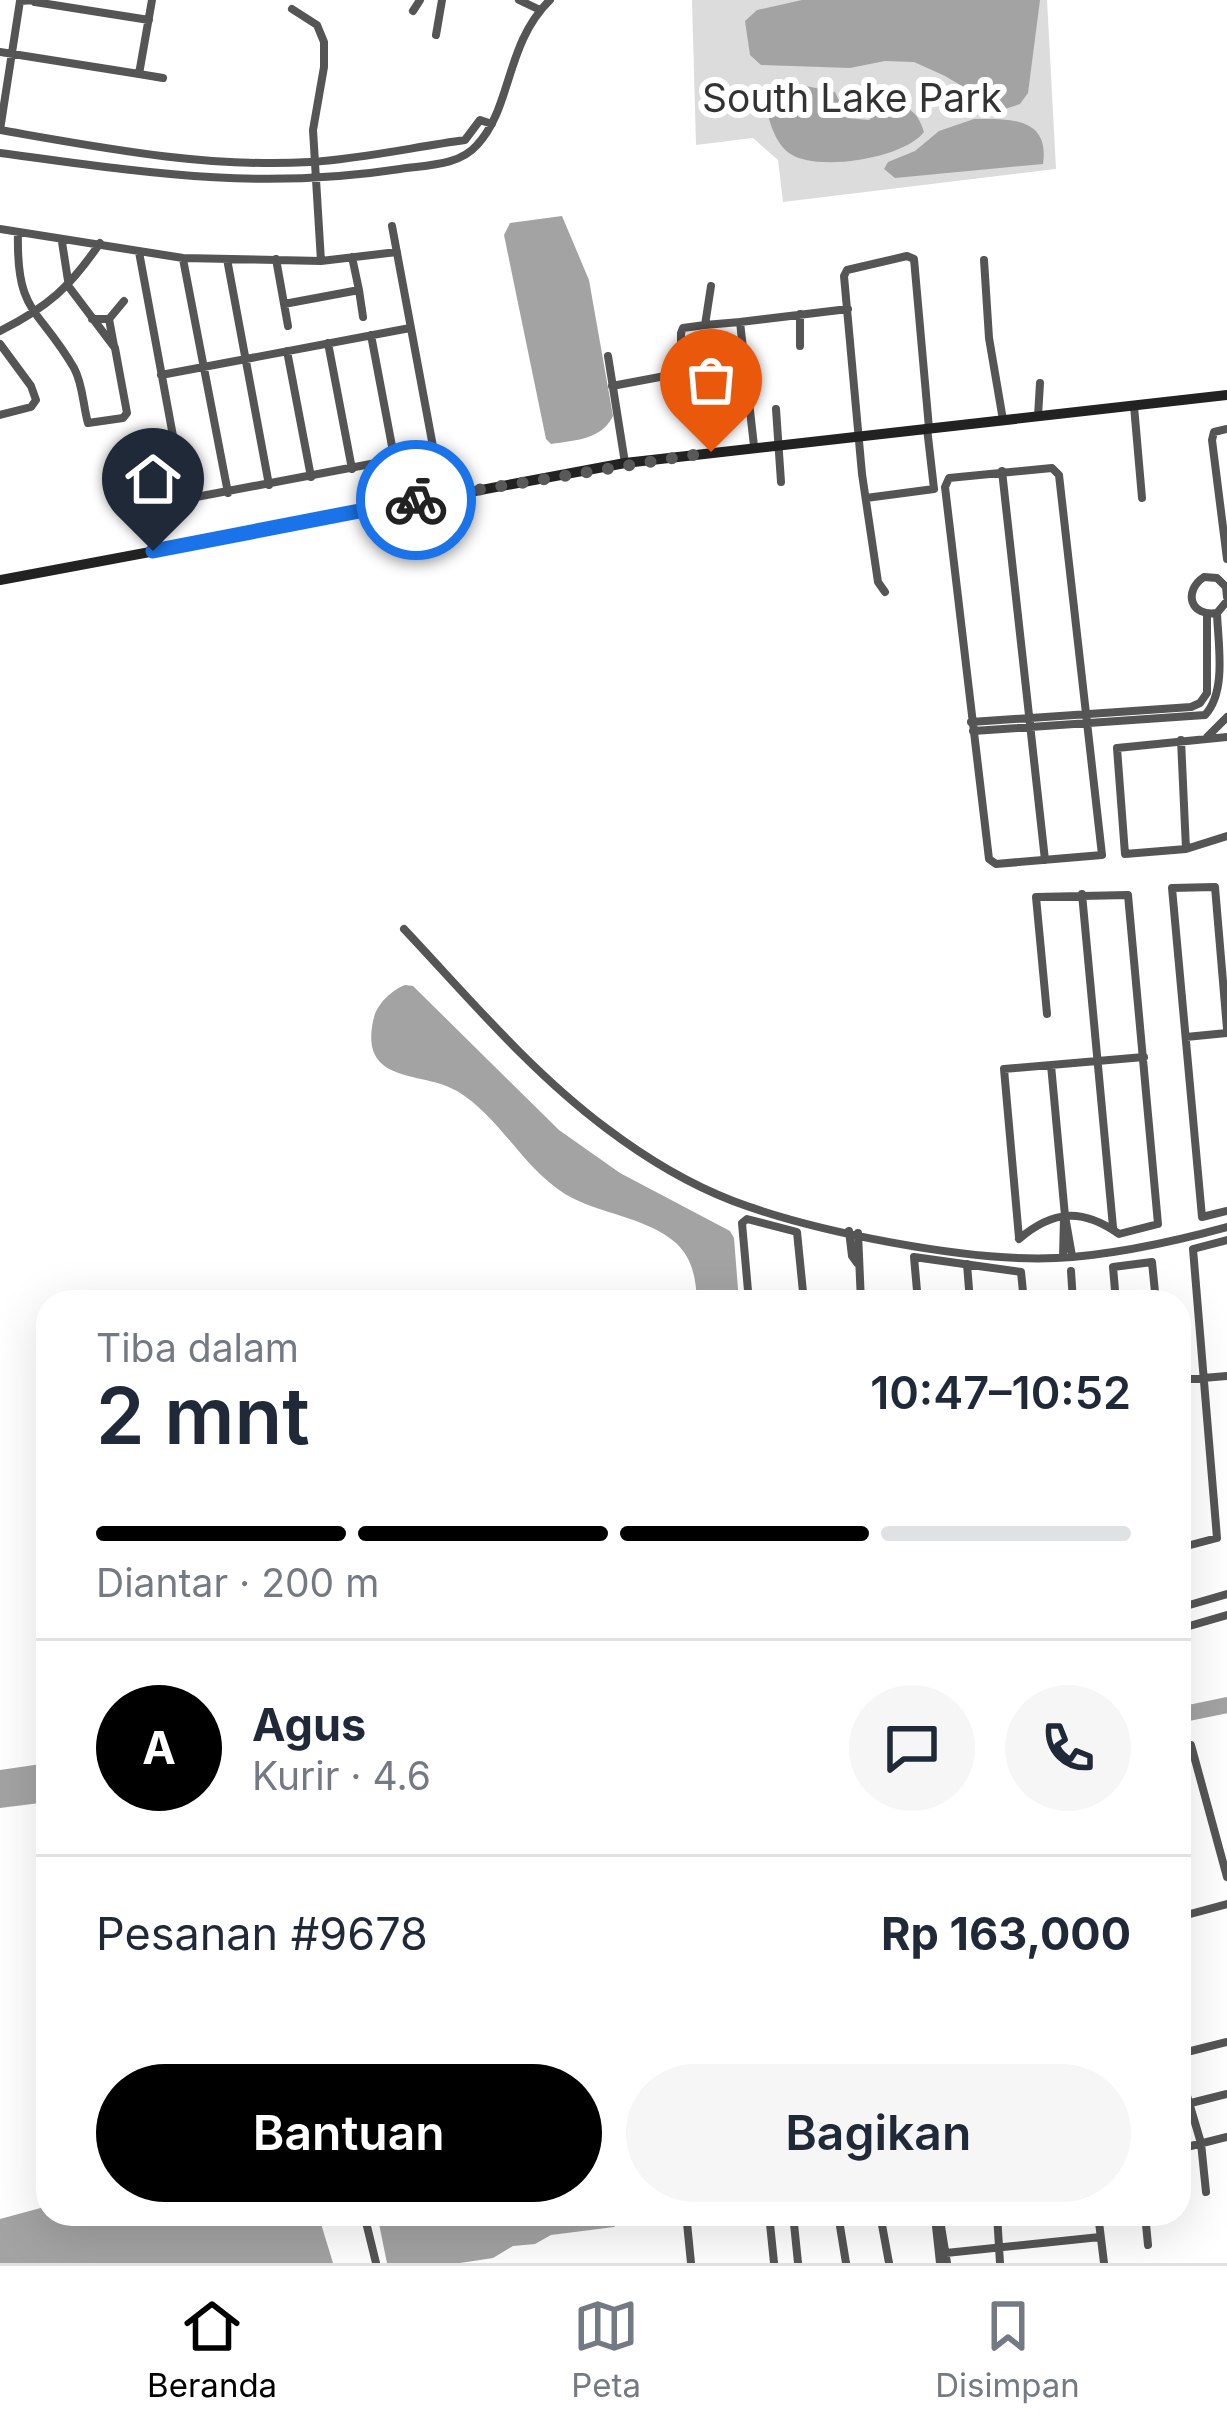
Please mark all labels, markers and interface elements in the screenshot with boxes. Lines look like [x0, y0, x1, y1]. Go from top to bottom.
park label: South Lake Park [702, 74, 1002, 121]
pin [660, 329, 762, 452]
icon: bag [678, 347, 744, 413]
pin [102, 428, 204, 551]
courier [356, 440, 476, 560]
icon: home [120, 446, 186, 512]
icon: bike [383, 467, 449, 533]
text: Tiba dalam [96, 1324, 299, 1371]
text: 10:47–10:52 [870, 1365, 1131, 1420]
text: 2 mnt [96, 1368, 310, 1463]
text: Diantar · 200 m [96, 1559, 379, 1606]
button: chat [849, 1685, 975, 1811]
button: phone [1005, 1685, 1131, 1811]
text: Agus [252, 1697, 366, 1752]
text: A [142, 1720, 176, 1775]
text: Kurir · 4.6 [252, 1752, 431, 1799]
text: Pesanan #9678 [96, 1906, 428, 1961]
text: Rp 163,000 [881, 1906, 1131, 1961]
button: Bantuan [96, 2064, 602, 2202]
button: Bagikan [626, 2064, 1131, 2202]
tab: Beranda [147, 2293, 277, 2405]
tab: Peta [571, 2293, 641, 2405]
tab: Disimpan [935, 2293, 1080, 2405]

